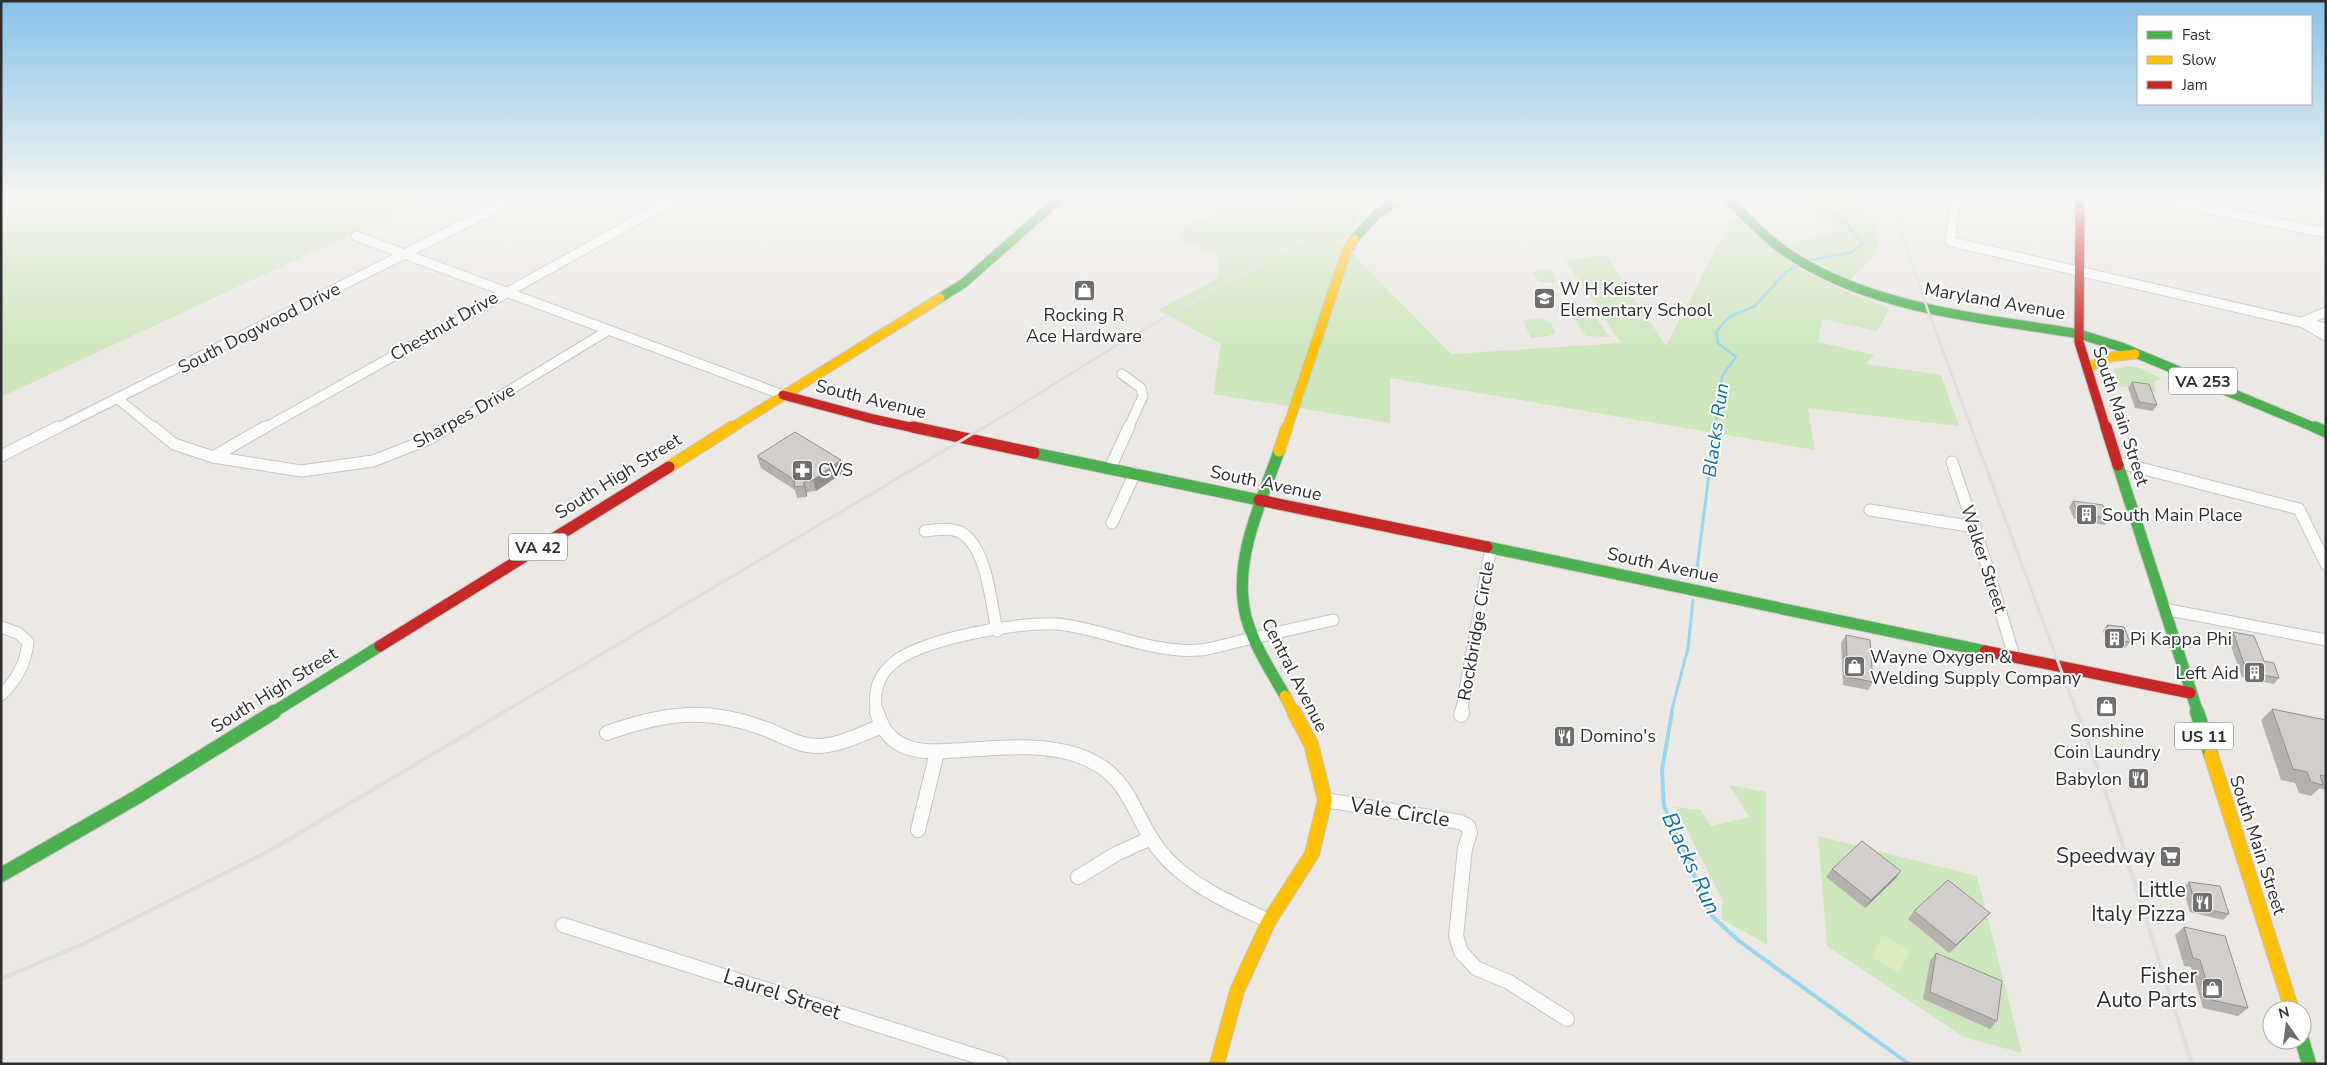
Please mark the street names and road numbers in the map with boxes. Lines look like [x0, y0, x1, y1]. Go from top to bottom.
street label: South Dogwood Drive [174, 277, 344, 379]
street label: Maryland Avenue [1923, 277, 2067, 325]
street label: Chestnut Drive [386, 285, 502, 367]
street label: South Main Street [2087, 343, 2155, 490]
road number: VA 253 [2169, 368, 2237, 394]
street label: South Avenue [813, 374, 929, 424]
street label: Sharpes Drive [409, 378, 519, 454]
street label: South High Street [550, 427, 686, 525]
street label: South Avenue [1208, 459, 1324, 507]
street label: Walker Street [1955, 502, 2013, 617]
road number: VA 42 [509, 534, 567, 560]
street label: South Avenue [1605, 541, 1721, 589]
street label: Rockbridge Circle [1452, 559, 1500, 703]
street label: Central Avenue [1256, 614, 1334, 736]
street label: South High Street [206, 641, 342, 739]
road number: US 11 [2175, 722, 2233, 749]
street label: South Main Street [2224, 772, 2292, 919]
street label: Vale Circle [1347, 790, 1452, 834]
street label: Laurel Street [720, 962, 845, 1026]

